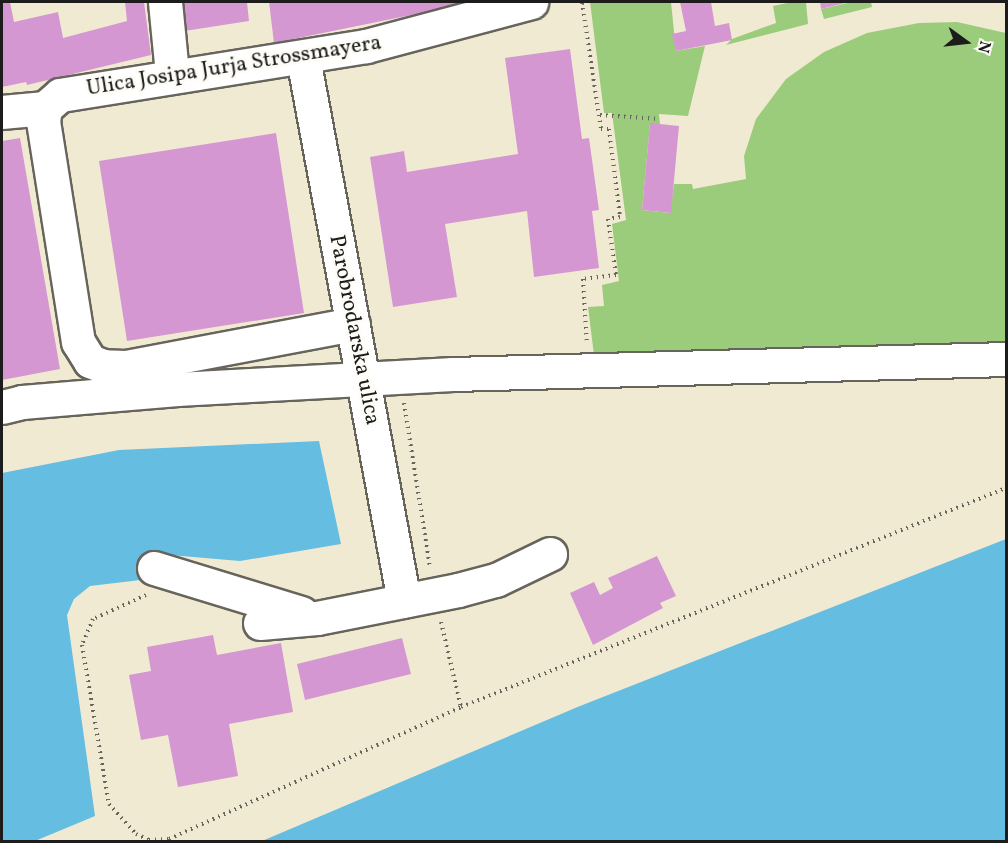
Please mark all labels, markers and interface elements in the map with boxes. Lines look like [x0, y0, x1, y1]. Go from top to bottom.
north arrow [936, 12, 996, 72]
street label: Ulica Josipa Jurja Strossmayera [85, 30, 383, 102]
text: N [971, 38, 996, 55]
street label: Parobrodarska ulica [323, 233, 385, 427]

